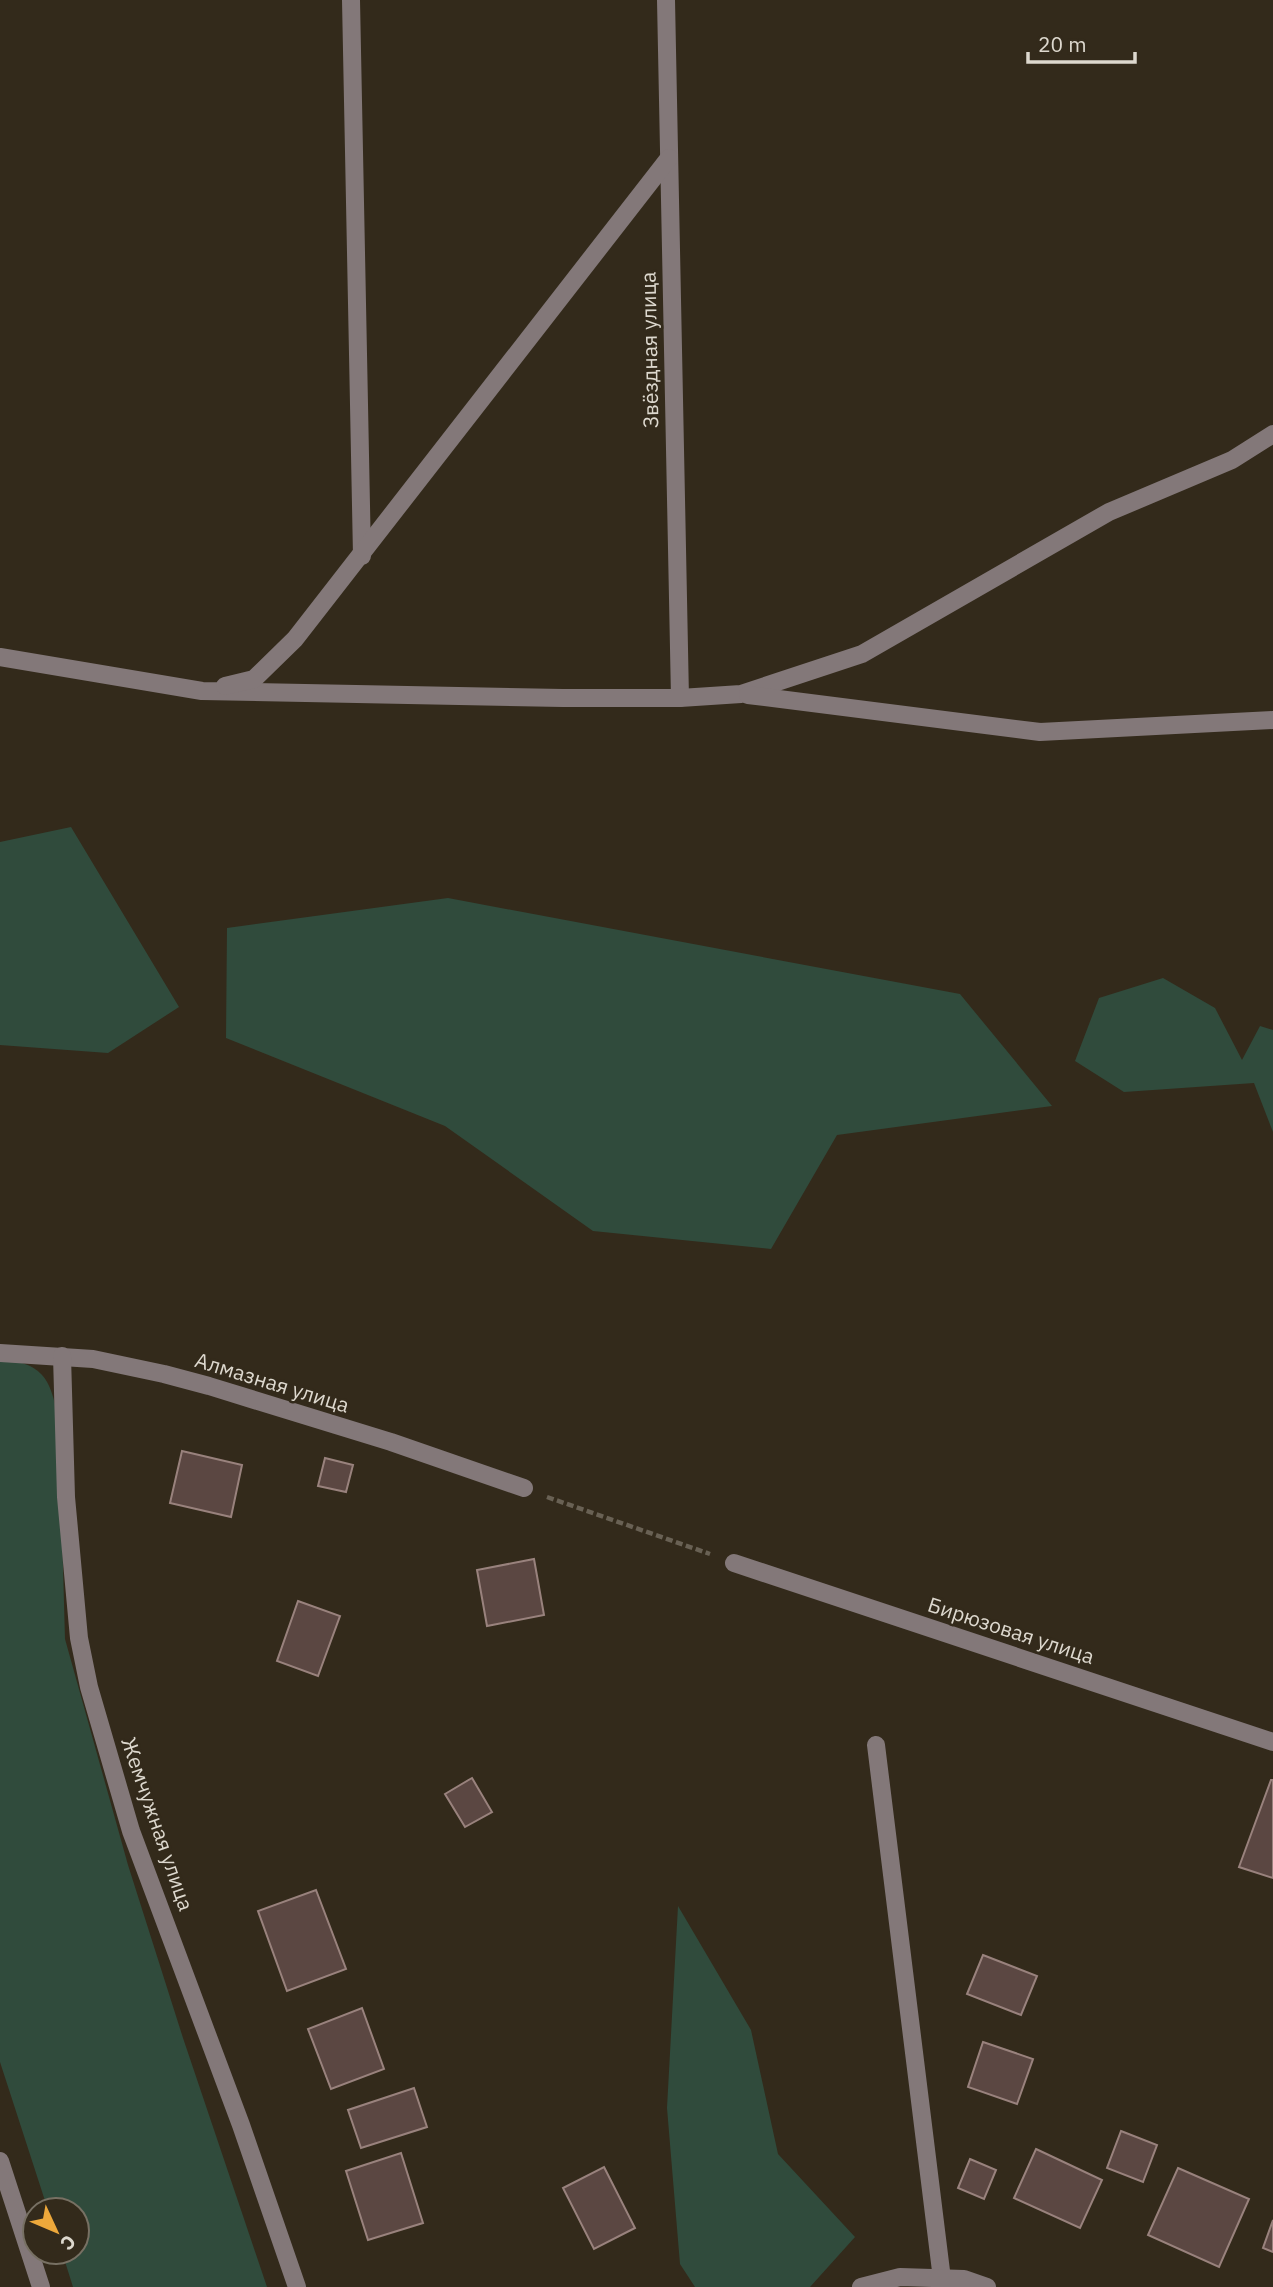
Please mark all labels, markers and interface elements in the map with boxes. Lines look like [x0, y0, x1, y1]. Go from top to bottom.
scale bar [1028, 21, 1135, 65]
text: 20 m [1038, 30, 1087, 58]
street label: Звёздная улица [634, 271, 664, 429]
street label: Алмазная улица [192, 1345, 353, 1419]
street label: Бирюзовая улица [924, 1590, 1098, 1670]
street label: Жемчужная улица [115, 1733, 201, 1914]
north arrow [21, 2196, 91, 2266]
text: С [55, 2230, 81, 2256]

